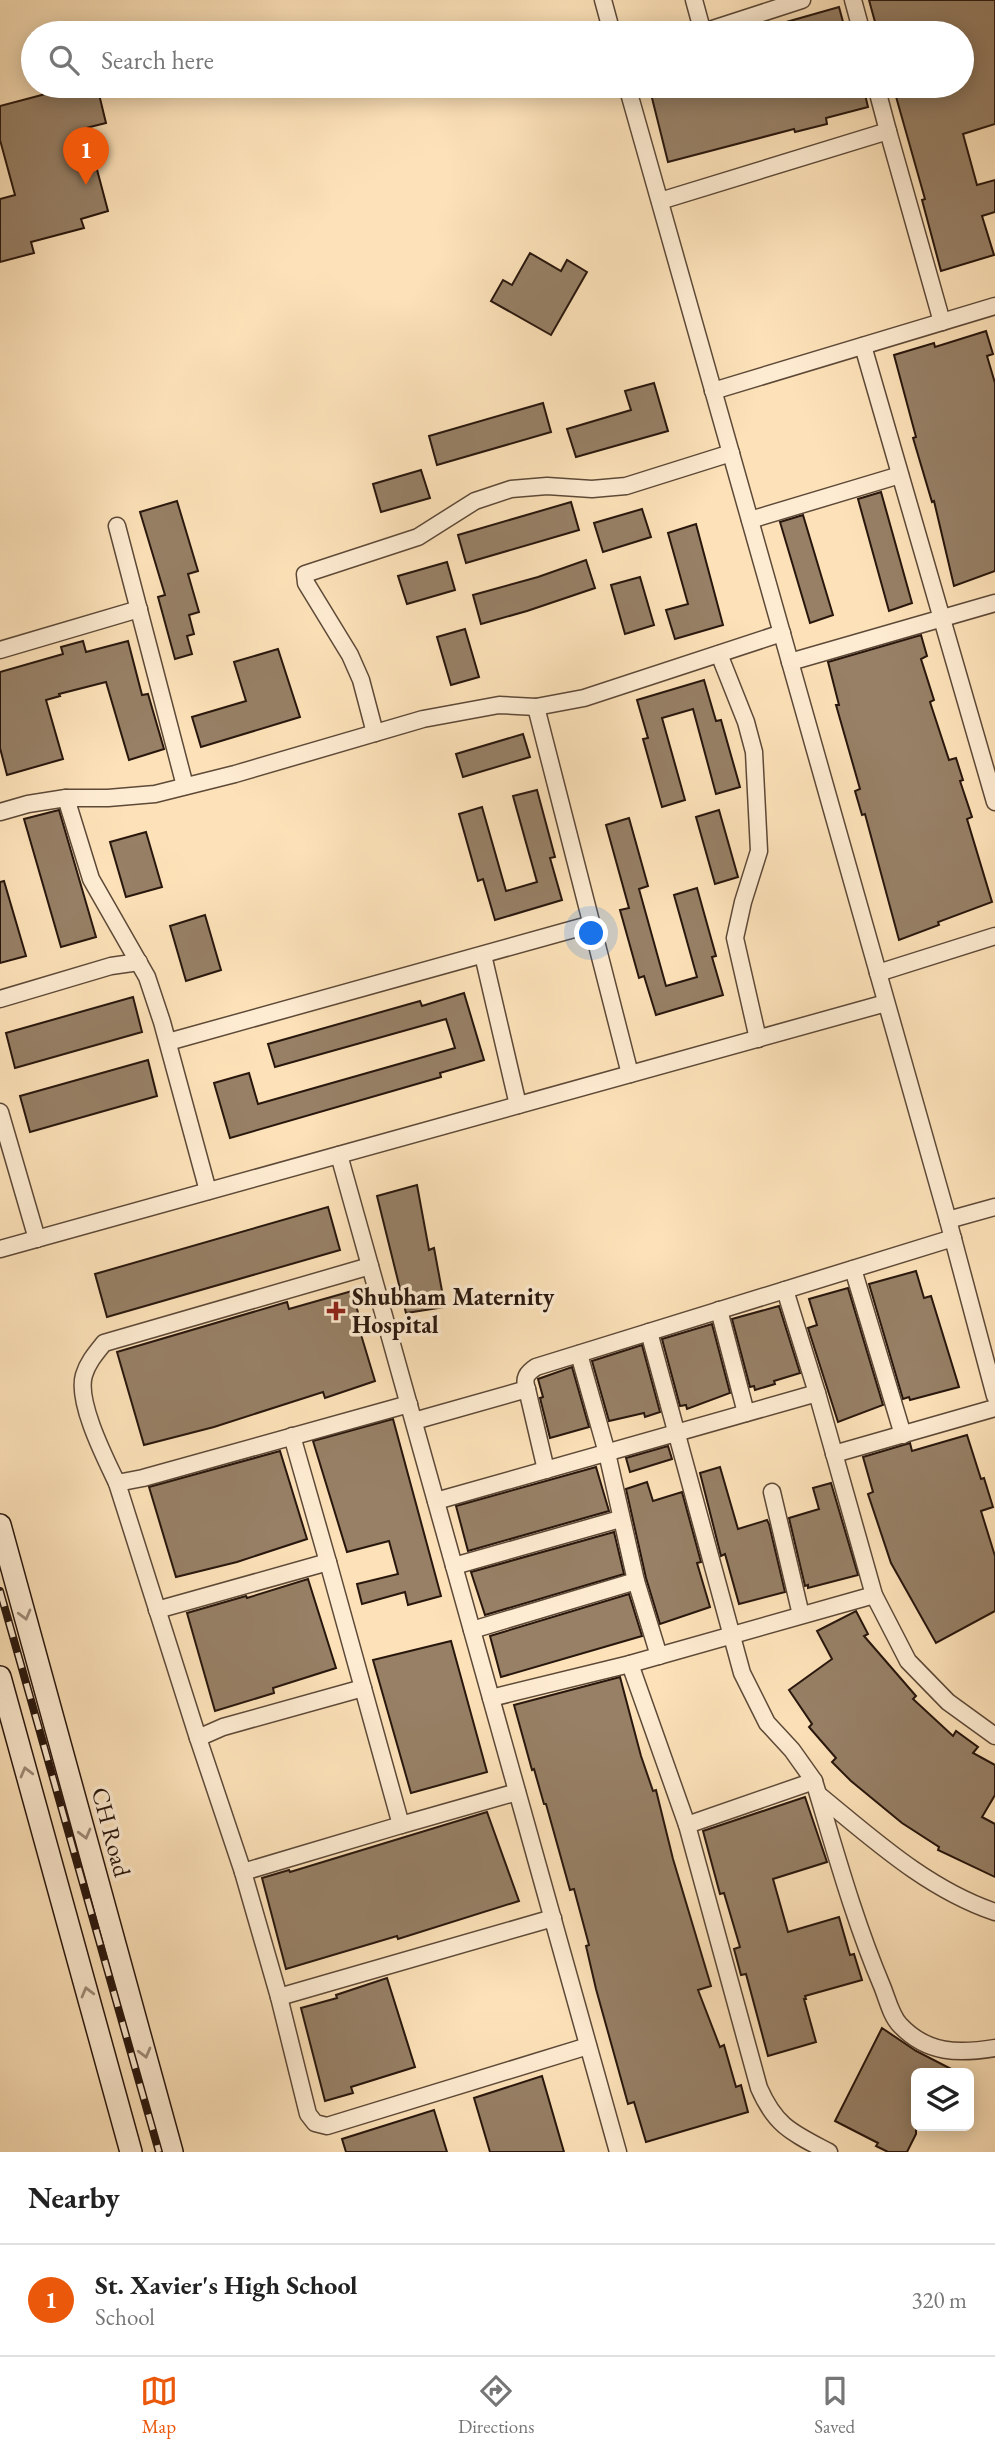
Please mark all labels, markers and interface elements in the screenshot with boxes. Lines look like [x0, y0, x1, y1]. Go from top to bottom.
search box [21, 21, 974, 98]
icon: search [45, 41, 83, 79]
text: Search here [101, 43, 214, 77]
pin: 1 [63, 127, 109, 185]
your location [574, 916, 608, 950]
place label: Shubham Maternity Hospital [352, 1281, 555, 1340]
marker: Shubham Maternity Hospital [326, 1301, 346, 1321]
one-way arrow [16, 1608, 31, 1620]
one-way arrow [20, 1767, 34, 1779]
street label: CH Road [85, 1784, 139, 1881]
one-way arrow [77, 1828, 91, 1840]
one-way arrow [81, 1986, 95, 1998]
one-way arrow [137, 2047, 151, 2059]
map controls [911, 2068, 974, 2131]
button: layers [911, 2068, 974, 2131]
text: Nearby [28, 2178, 120, 2217]
text: St. Xavier's High School [95, 2268, 358, 2302]
text: 1 [45, 2285, 57, 2315]
text: 320 m [911, 2285, 967, 2315]
text: School [95, 2302, 155, 2332]
tab: Map [140, 2372, 178, 2439]
tab: Directions [458, 2372, 534, 2439]
tab: Saved [814, 2372, 855, 2439]

